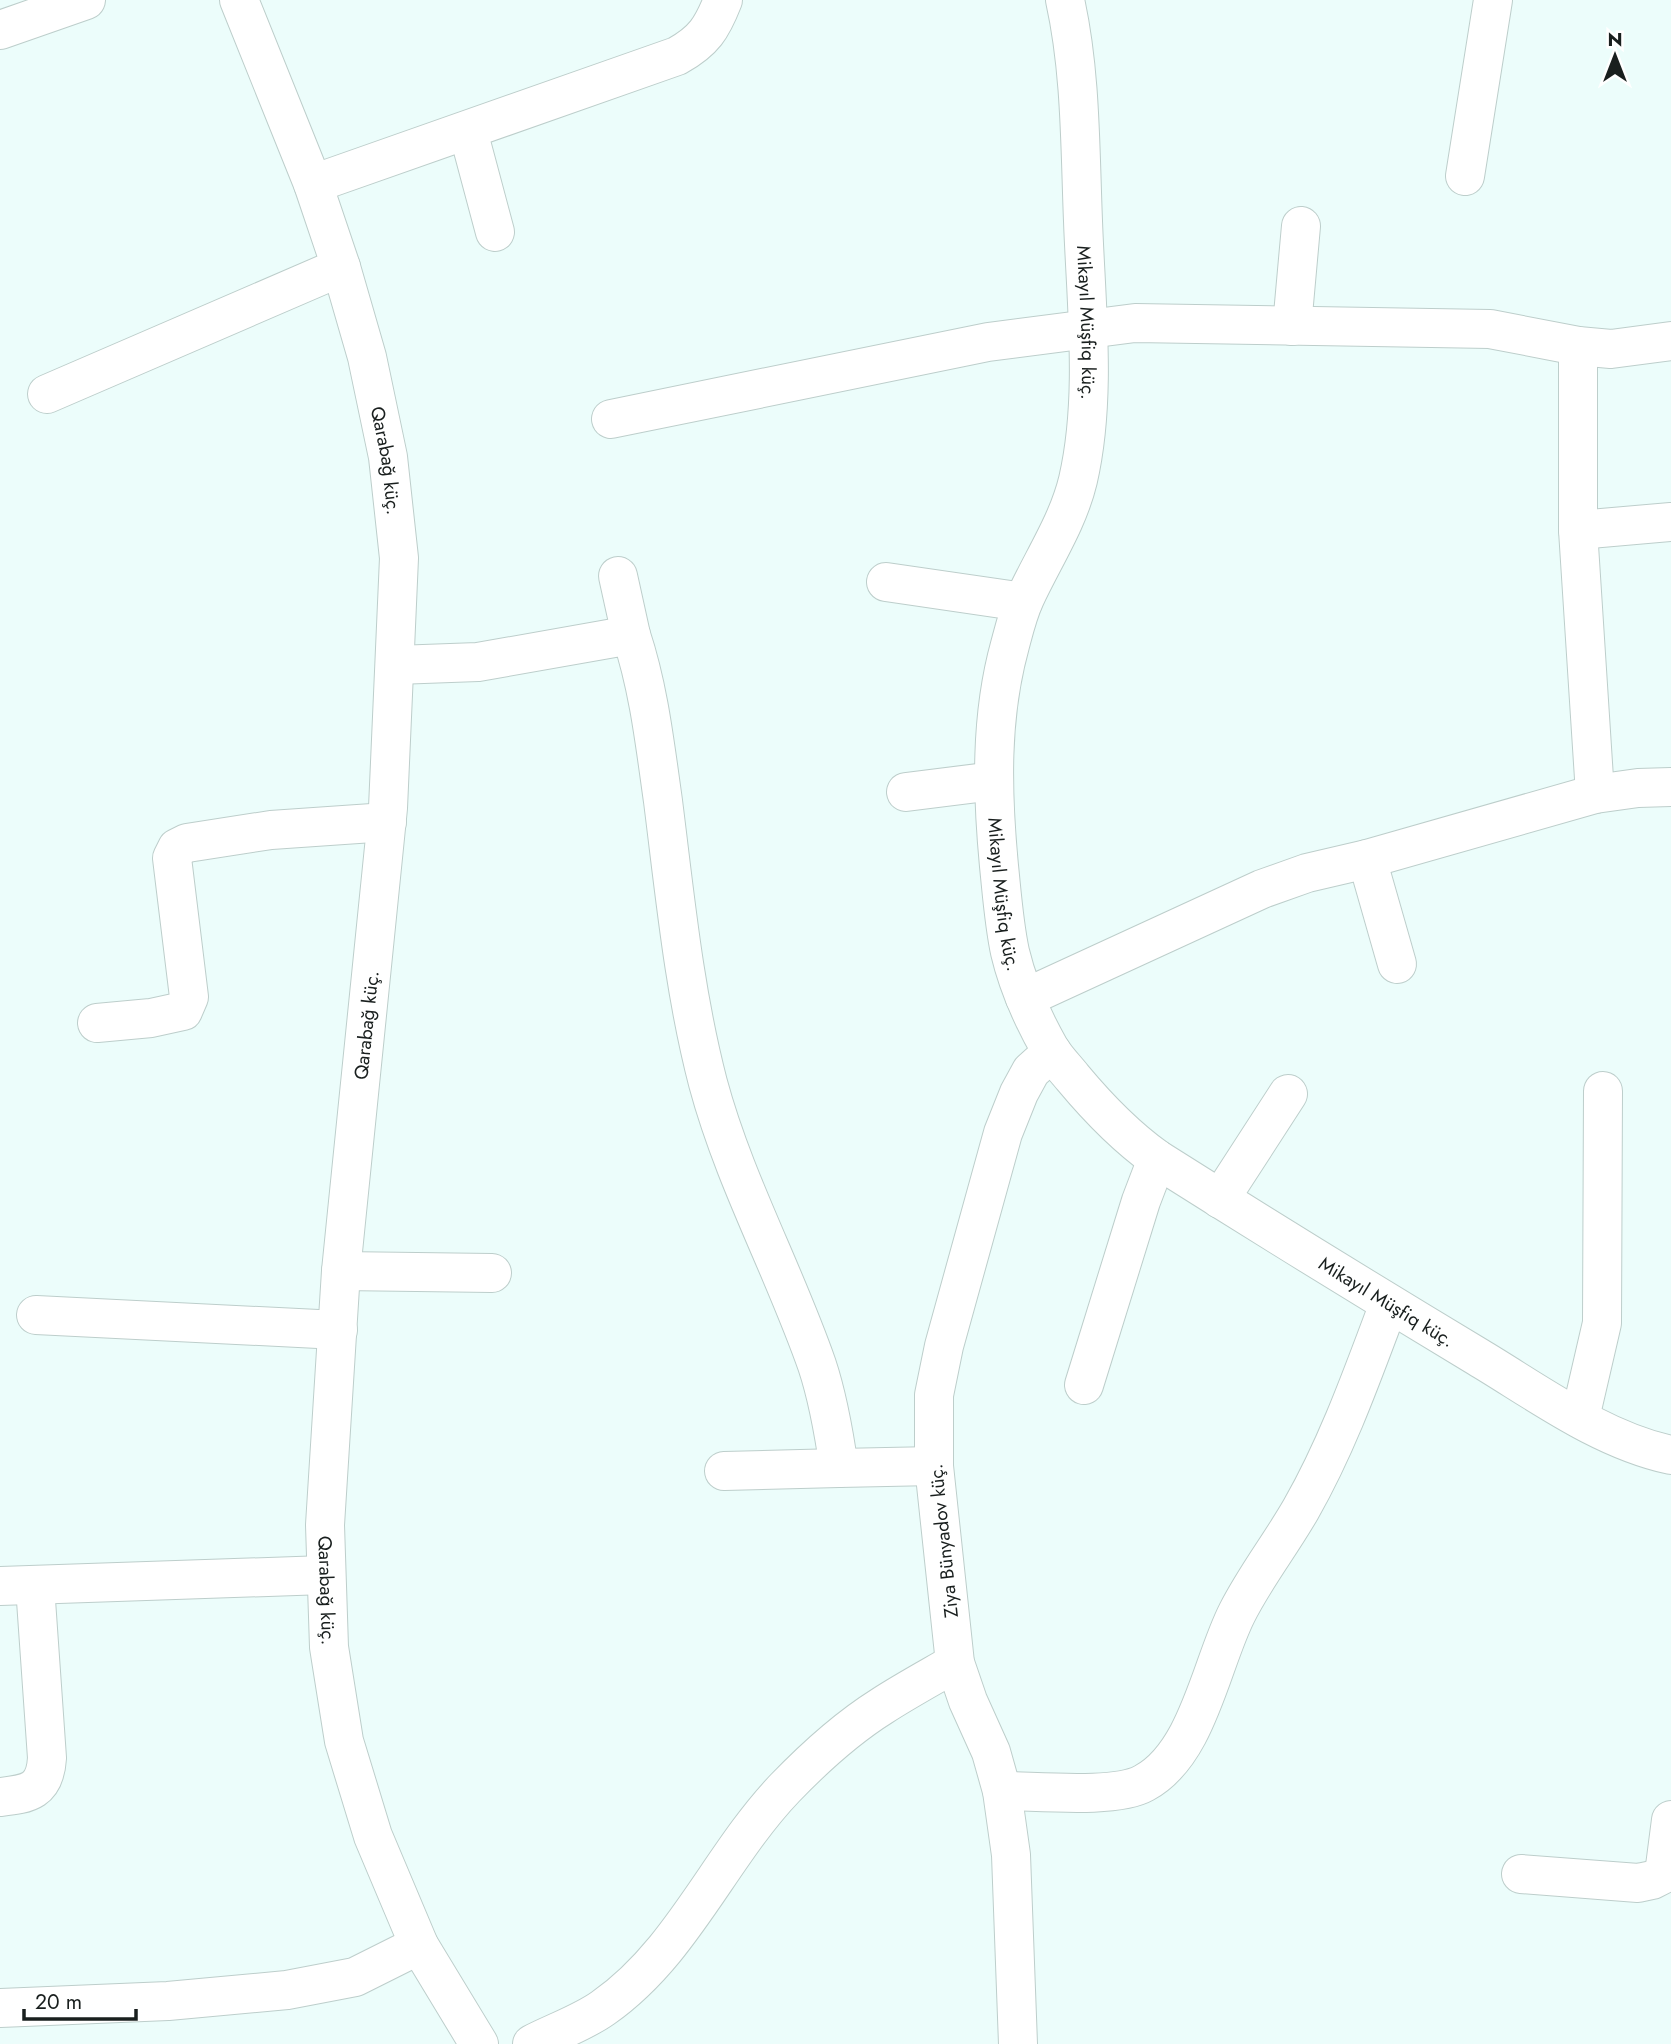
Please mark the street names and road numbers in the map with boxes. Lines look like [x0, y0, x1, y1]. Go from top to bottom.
street label: Mikayıl Müşfiq küç. [1070, 245, 1102, 401]
street label: Qarabağ küç. [364, 404, 407, 516]
street label: Mikayıl Müşfiq küç. [981, 817, 1027, 974]
street label: Qarabağ küç. [347, 969, 386, 1081]
street label: Mikayıl Müşfiq küç. [1314, 1250, 1459, 1354]
street label: Ziya Bünyadov küç. [922, 1463, 965, 1619]
street label: Qarabağ küç. [311, 1535, 342, 1646]

